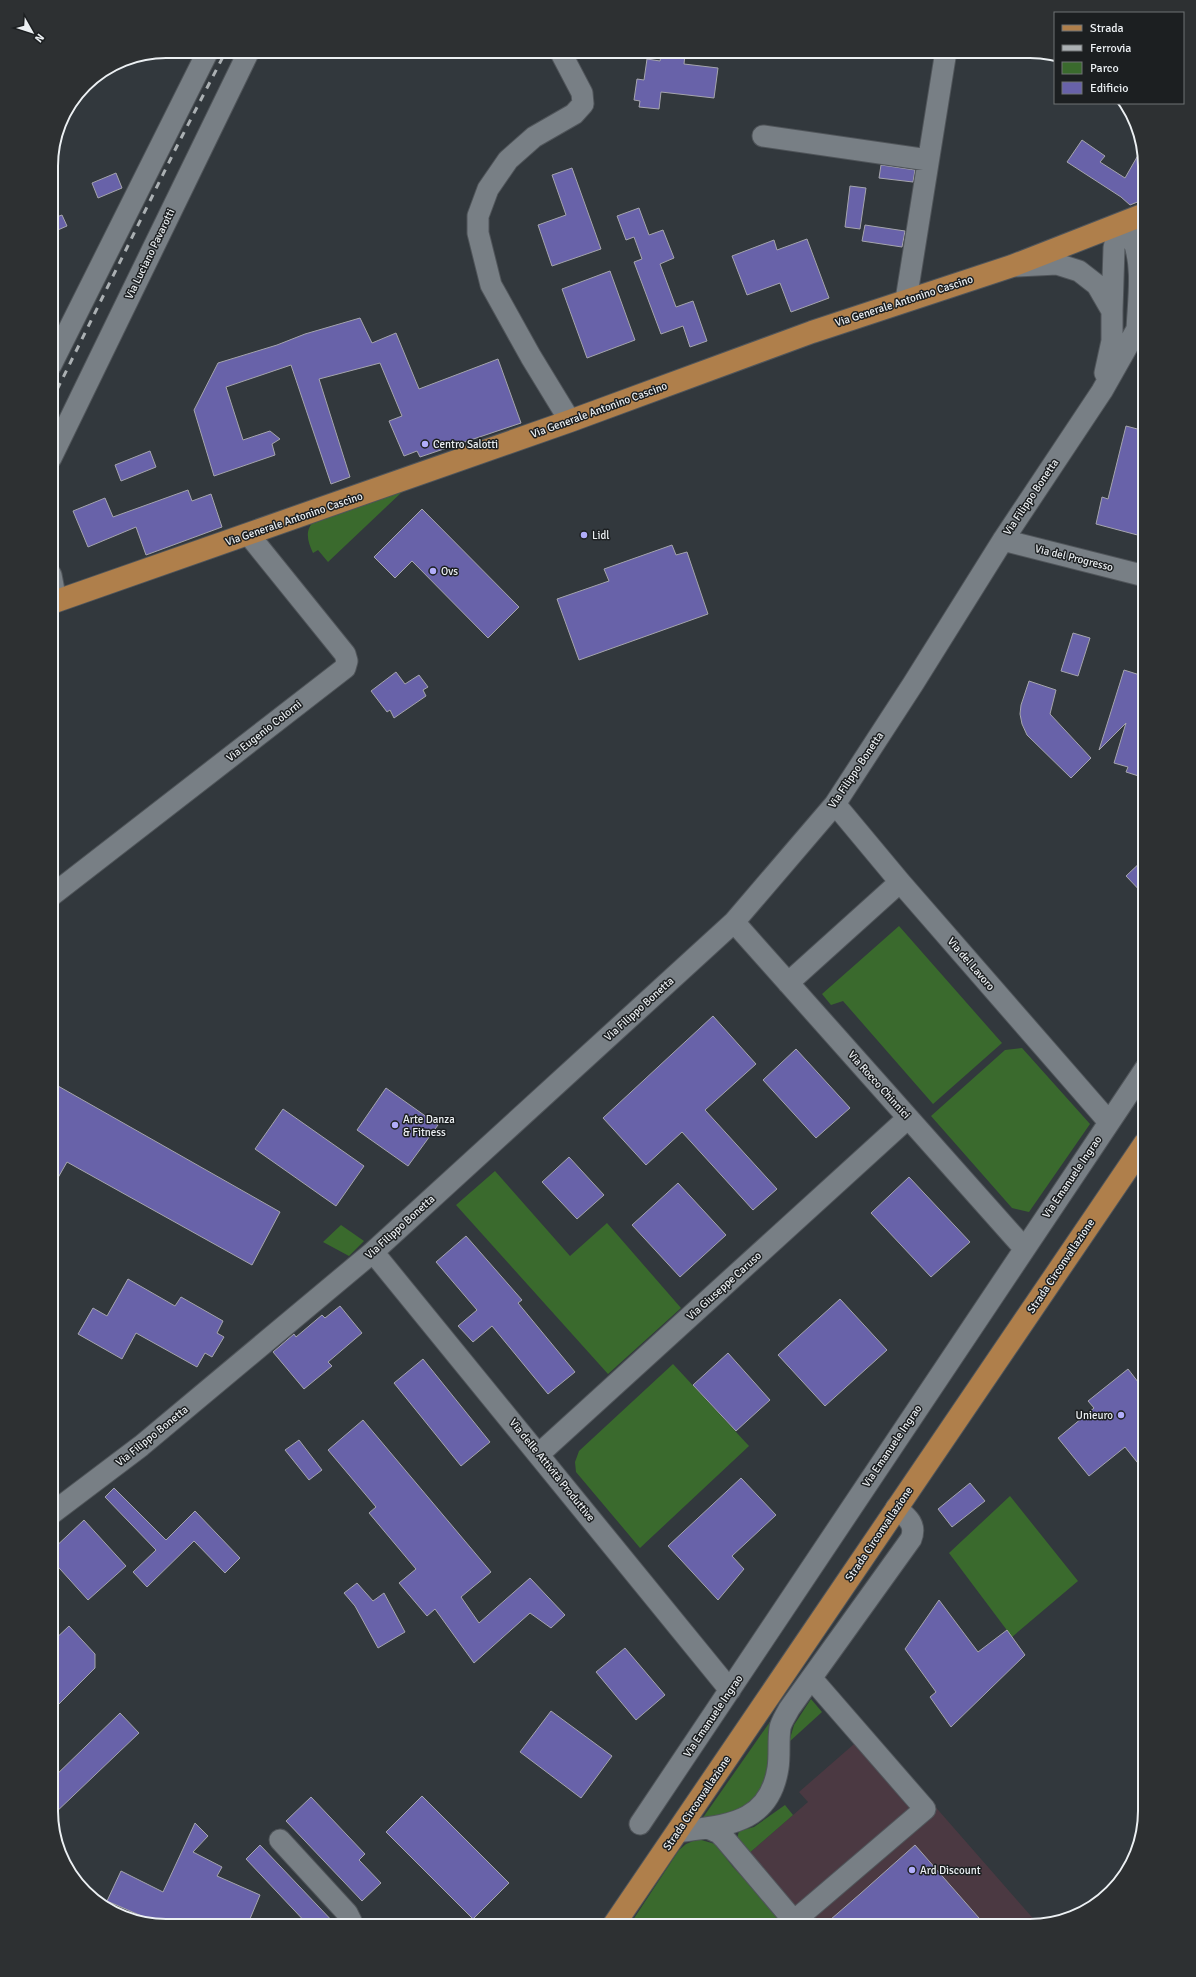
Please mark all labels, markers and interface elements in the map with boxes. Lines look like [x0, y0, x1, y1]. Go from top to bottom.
north arrow [12, 12, 52, 52]
legend [1054, 12, 1184, 104]
text: Strada [1090, 21, 1124, 36]
text: N [32, 31, 47, 45]
text: Ferrovia [1090, 41, 1131, 56]
text: Parco [1090, 61, 1119, 76]
text: Edificio [1090, 81, 1128, 96]
street label: Via Luciano Pavarotti [122, 207, 178, 301]
street label: Via Generale Antonino Cascino [833, 272, 975, 329]
street label: Via Generale Antonino Cascino [529, 379, 669, 441]
place label: Centro Salotti [433, 438, 498, 451]
marker: Centro Salotti [420, 439, 430, 449]
street label: Via Filippo Bonetta [1001, 456, 1062, 538]
street label: Via Generale Antonino Cascino [224, 489, 365, 549]
place label: Lidl [592, 529, 610, 542]
marker: Lidl [579, 530, 589, 540]
street label: Via del Progresso [1033, 542, 1115, 574]
place label: Ovs [441, 565, 458, 578]
marker: Ovs [428, 566, 438, 576]
street label: Via Eugenio Colorni [224, 698, 304, 764]
street label: Via Filippo Bonetta [826, 729, 887, 811]
street label: Via del Lavoro [945, 935, 998, 993]
street label: Via Filippo Bonetta [602, 974, 677, 1044]
street label: Via Rocco Chinnici [845, 1048, 913, 1122]
place label: Arte Danza & Fitness [403, 1113, 455, 1139]
marker: Arte Danza & Fitness [390, 1120, 400, 1130]
street label: Via Emanuele Ingrao [1040, 1133, 1105, 1221]
street label: Via Filippo Bonetta [363, 1192, 438, 1262]
street label: Strada Circonvallazione [1025, 1216, 1097, 1316]
street label: Via Giuseppe Caruso [684, 1249, 764, 1323]
street label: Via Emanuele Ingrao [860, 1402, 925, 1490]
street label: Via Filippo Bonetta [113, 1403, 191, 1469]
place label: Unieuro [1076, 1409, 1113, 1422]
marker: Unieuro [1116, 1410, 1126, 1420]
street label: Via delle Attività Produttive [507, 1416, 597, 1524]
street label: Strada Circonvallazione [843, 1484, 915, 1584]
street label: Via Emanuele Ingrao [681, 1672, 746, 1760]
street label: Strada Circonvallazione [661, 1753, 733, 1853]
place label: Ard Discount [920, 1864, 981, 1877]
marker: Ard Discount [907, 1865, 917, 1875]

